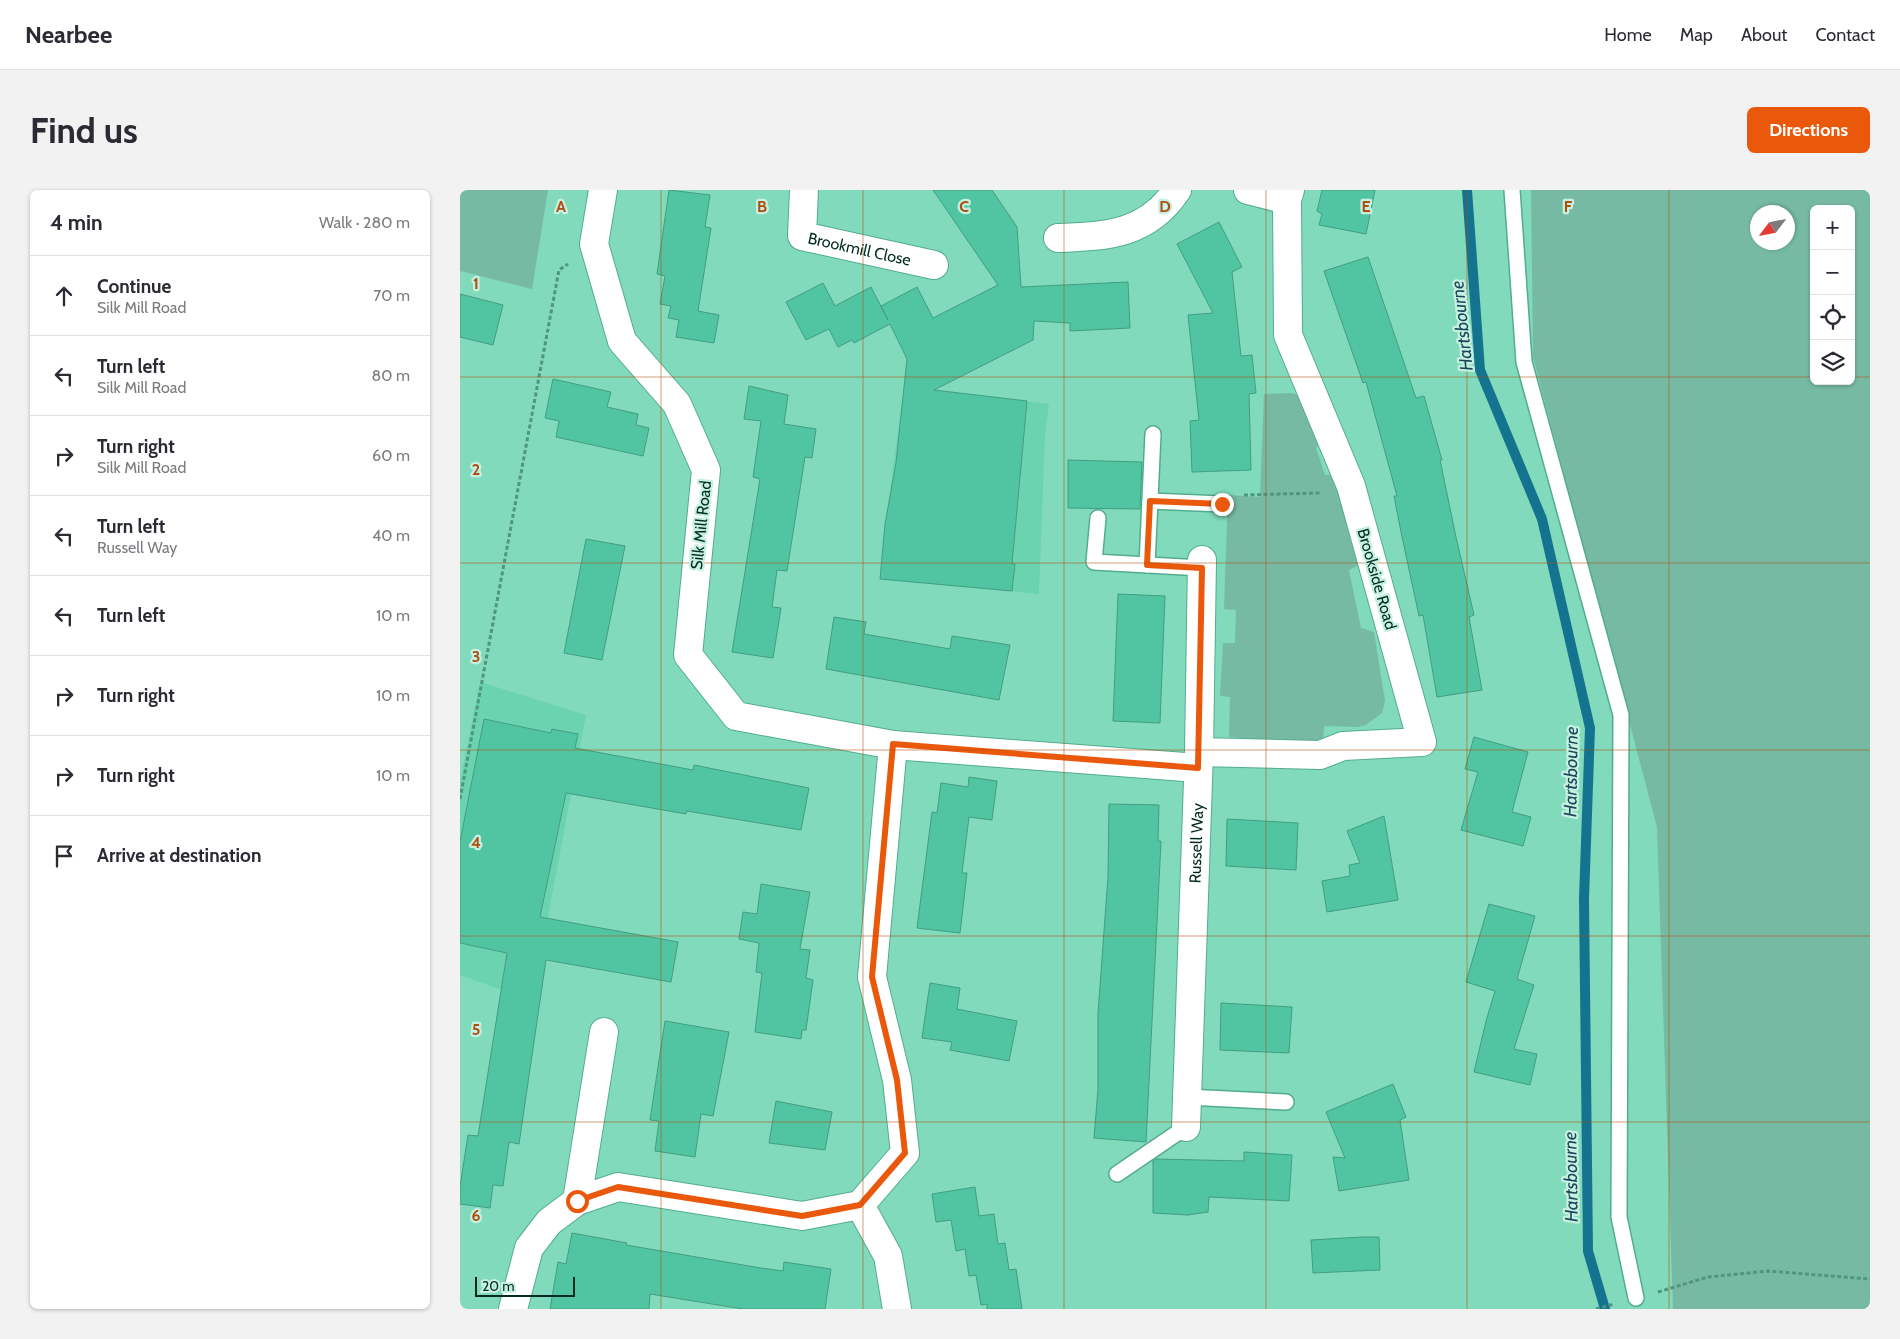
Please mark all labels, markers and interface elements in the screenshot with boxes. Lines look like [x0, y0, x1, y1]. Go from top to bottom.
text: Nearbee [25, 20, 112, 49]
text: Home [1604, 24, 1652, 46]
text: Map [1680, 24, 1713, 46]
text: About [1741, 24, 1787, 46]
text: Contact [1815, 24, 1875, 46]
button: Directions [1747, 107, 1870, 153]
text: Find us [30, 109, 138, 152]
text: A [556, 197, 566, 216]
text: B [757, 197, 767, 216]
text: C [959, 197, 969, 216]
text: D [1159, 197, 1171, 216]
text: E [1361, 197, 1371, 216]
text: F [1564, 197, 1573, 216]
north arrow [1750, 205, 1795, 250]
map controls [1810, 205, 1855, 385]
button: + [1810, 205, 1855, 250]
text: 4 min [50, 210, 103, 235]
text: Walk · 280 m [319, 213, 410, 232]
street label: Brookmill Close [806, 228, 913, 269]
button: − [1810, 250, 1855, 295]
text: 1 [473, 274, 479, 293]
text: Continue [97, 275, 171, 298]
water label: Hartsbourne [1446, 280, 1478, 372]
icon: ahead [50, 282, 78, 310]
text: 70 m [373, 286, 410, 305]
button: locate [1810, 295, 1855, 340]
text: Silk Mill Road [97, 298, 186, 317]
button: layers [1810, 340, 1855, 385]
text: Turn left [97, 355, 165, 378]
icon: left [50, 362, 78, 390]
text: 80 m [372, 366, 410, 385]
text: Silk Mill Road [97, 378, 186, 397]
text: Turn right [97, 435, 175, 458]
icon: right [50, 442, 78, 470]
text: 60 m [372, 446, 410, 465]
text: Silk Mill Road [97, 458, 186, 477]
text: 2 [472, 460, 480, 479]
street label: Silk Mill Road [687, 480, 715, 570]
route end [1211, 493, 1234, 516]
text: Turn left [97, 515, 165, 538]
icon: left [50, 522, 78, 550]
text: 40 m [372, 526, 410, 545]
street label: Brookside Road [1353, 526, 1401, 632]
text: Russell Way [97, 538, 177, 557]
icon: left [50, 602, 78, 630]
text: Turn left [97, 604, 165, 627]
text: 10 m [376, 606, 410, 625]
text: 3 [472, 647, 480, 666]
icon: right [50, 682, 78, 710]
text: Turn right [97, 684, 175, 707]
text: 10 m [376, 686, 410, 705]
water label: Hartsbourne [1559, 727, 1583, 817]
icon: right [50, 762, 78, 790]
text: Turn right [97, 764, 175, 787]
text: 10 m [376, 766, 410, 785]
street label: Russell Way [1185, 803, 1207, 884]
text: 4 [471, 833, 481, 852]
icon: arrive [50, 842, 78, 870]
text: Arrive at destination [97, 844, 261, 867]
text: 5 [472, 1020, 480, 1039]
water label: Hartsbourne [1559, 1132, 1583, 1222]
route start [566, 1190, 589, 1213]
text: 6 [472, 1206, 481, 1225]
scale bar [475, 1274, 575, 1297]
text: 20 m [482, 1277, 515, 1295]

